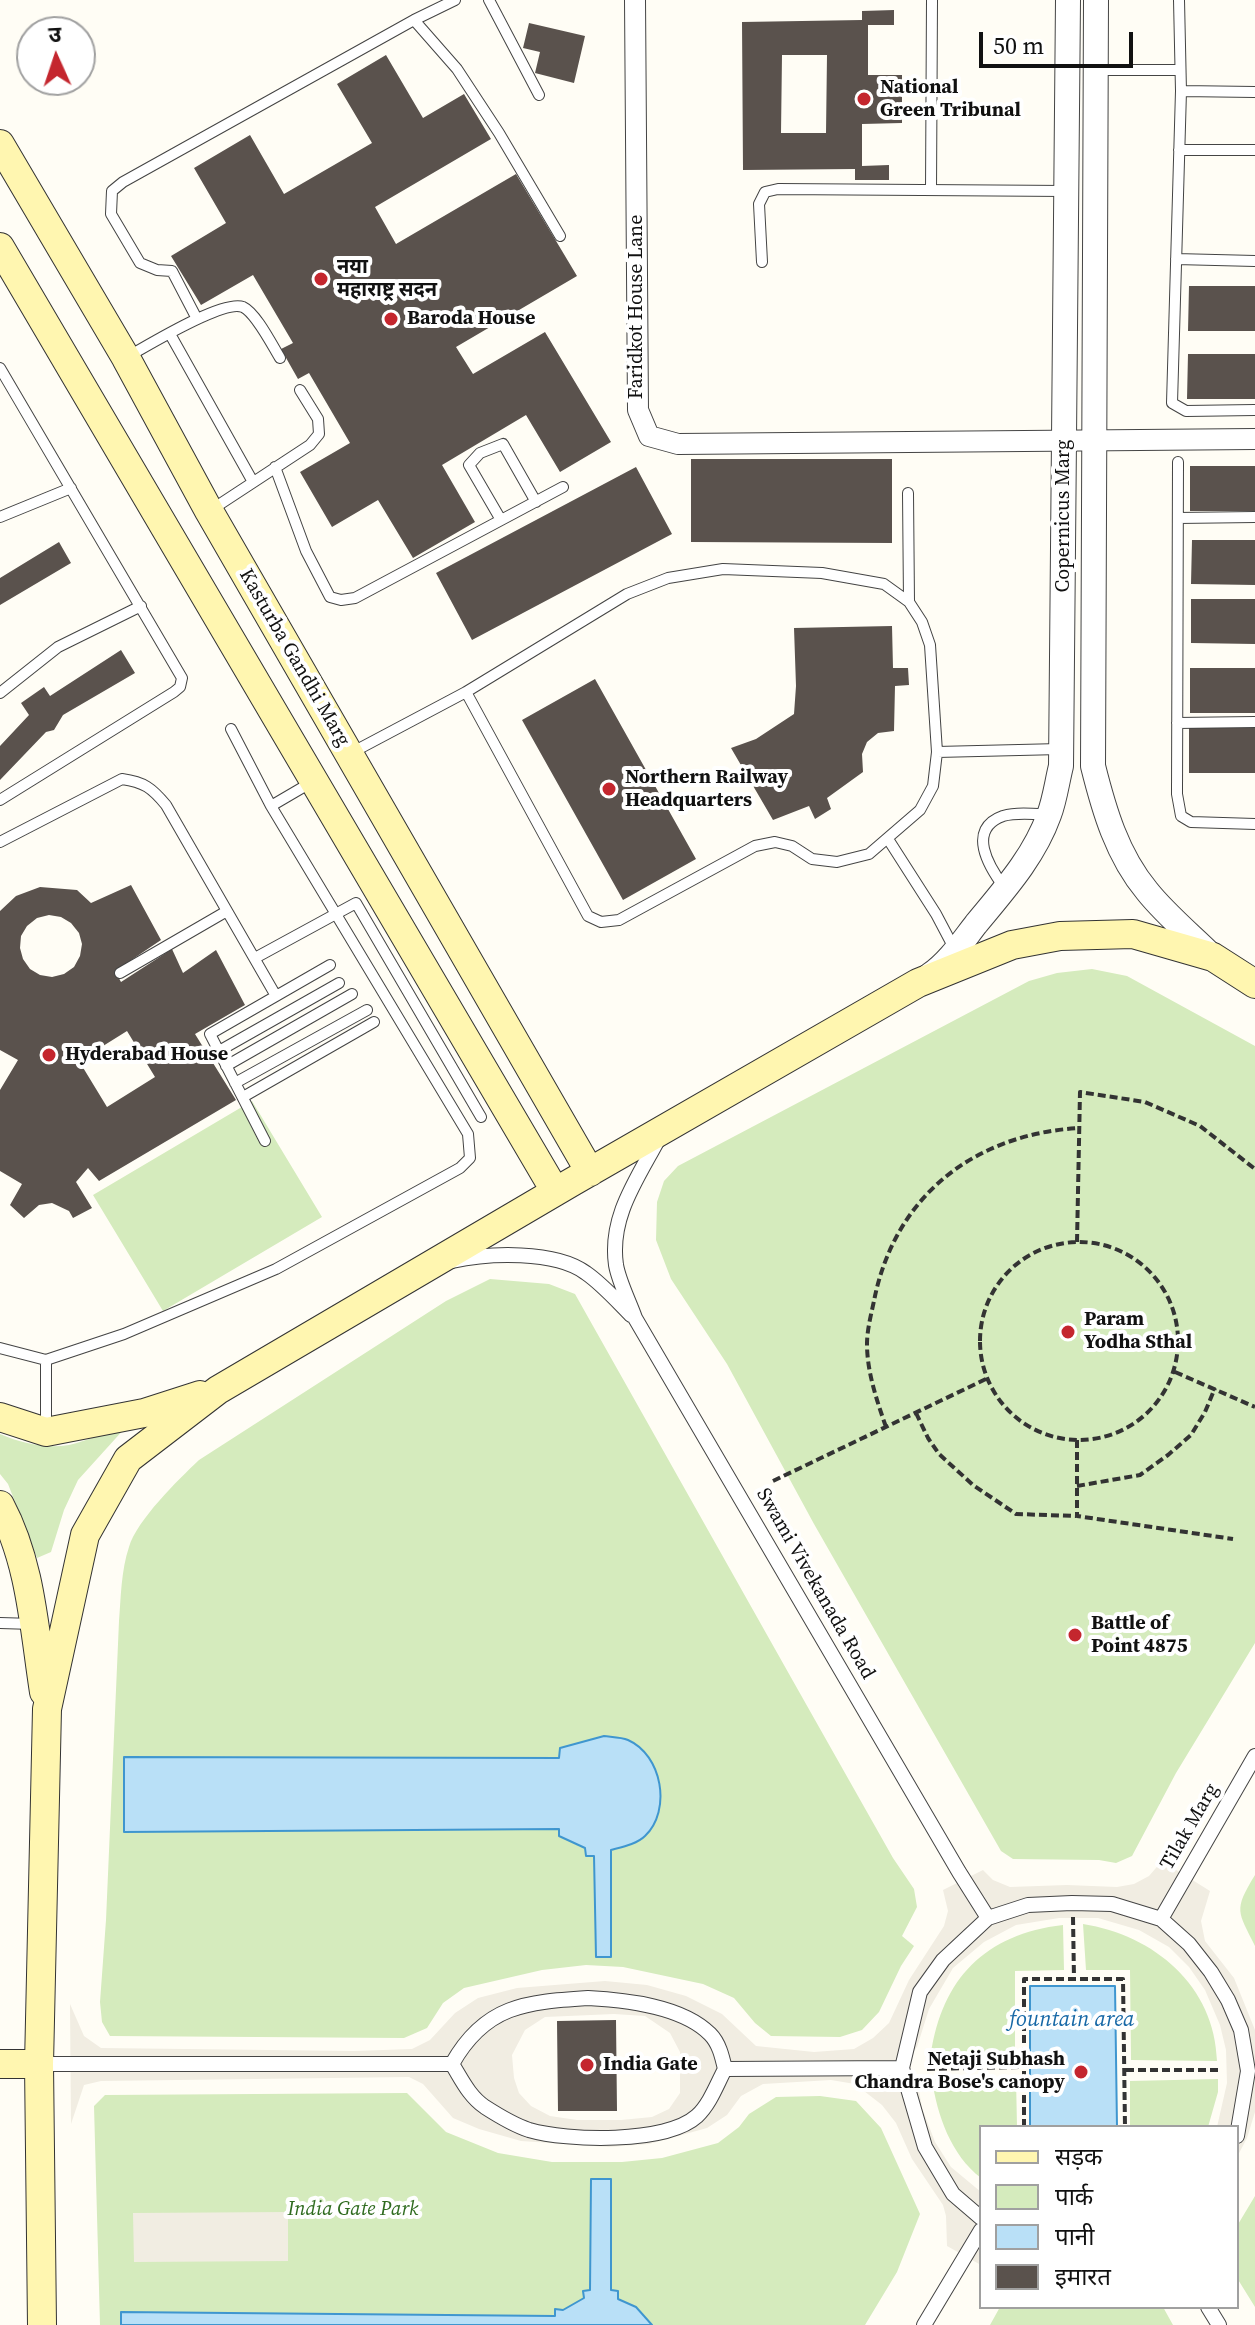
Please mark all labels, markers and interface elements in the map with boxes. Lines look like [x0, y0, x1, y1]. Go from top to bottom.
north arrow [16, 16, 96, 96]
scale bar [983, 16, 1137, 66]
text: उ [48, 19, 62, 49]
text: 50 m [993, 29, 1044, 62]
place label: National Green Tribunal [880, 76, 1021, 123]
marker: National Green Tribunal [855, 90, 873, 108]
street label: Faridkot House Lane [625, 215, 649, 399]
place label: नया महाराष्ट्र सदन [337, 256, 437, 303]
marker: नया महाराष्ट्र सदन [312, 270, 330, 288]
place label: Baroda House [407, 307, 535, 331]
marker: Baroda House [382, 310, 400, 328]
street label: Copernicus Marg [1052, 440, 1076, 592]
street label: Kasturba Gandhi Marg [233, 565, 355, 751]
place label: Northern Railway Headquarters [625, 766, 788, 813]
marker: Northern Railway Headquarters [600, 780, 618, 798]
place label: Hyderabad House [65, 1043, 228, 1067]
marker: Hyderabad House [40, 1046, 58, 1064]
place label: Param Yodha Sthal [1084, 1308, 1192, 1355]
marker: Param Yodha Sthal [1059, 1323, 1077, 1341]
street label: Swami Vivekanada Road [751, 1484, 879, 1684]
place label: Battle of Point 4875 [1091, 1612, 1187, 1659]
marker: Battle of Point 4875 [1066, 1626, 1084, 1644]
street label: Tilak Marg [1156, 1779, 1224, 1875]
water label: fountain area [1009, 2007, 1135, 2033]
place label: Netaji Subhash Chandra Bose's canopy [854, 2048, 1065, 2095]
place label: India Gate [603, 2053, 698, 2077]
marker: India Gate [578, 2056, 596, 2074]
marker: Netaji Subhash Chandra Bose's canopy [1072, 2063, 1090, 2081]
legend [979, 2125, 1239, 2309]
text: सड़क [1055, 2140, 1103, 2173]
text: पार्क [1055, 2180, 1093, 2213]
park label: India Gate Park [288, 2198, 418, 2222]
text: पानी [1055, 2220, 1094, 2253]
text: इमारत [1055, 2260, 1111, 2293]

